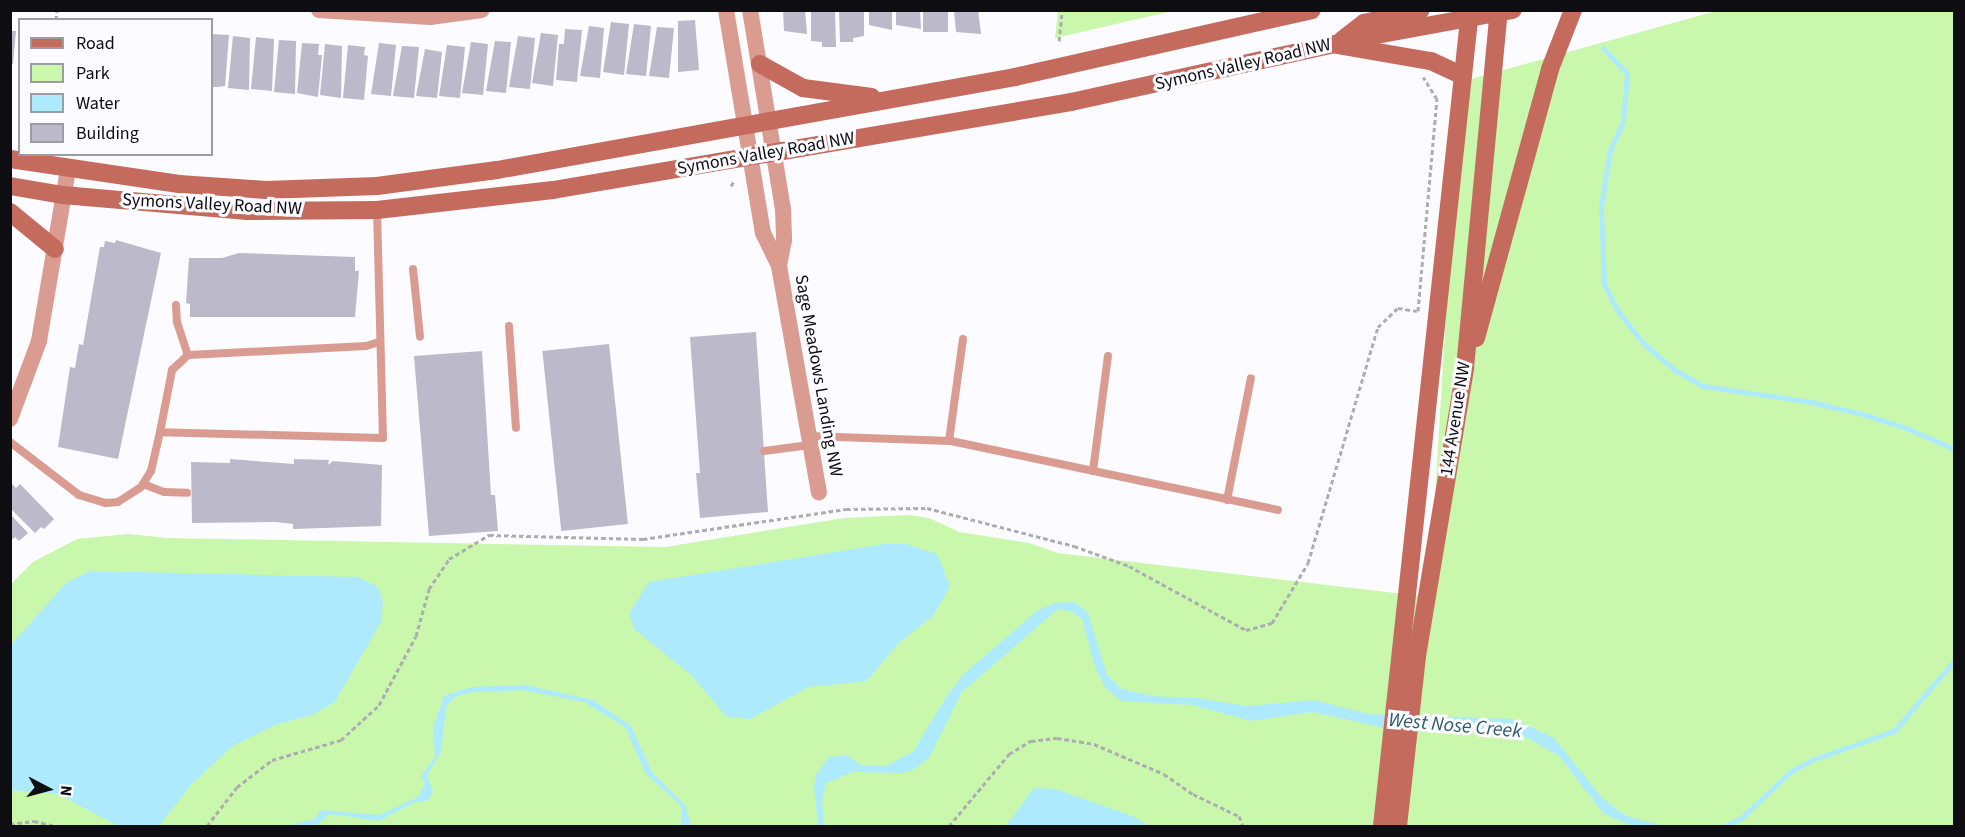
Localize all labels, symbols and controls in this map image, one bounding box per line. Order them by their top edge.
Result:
legend [18,18,213,156]
text: Road [76,31,115,56]
street label: Symons Valley Road NW [1153,34,1333,96]
text: Park [76,61,110,86]
text: Water [76,91,120,116]
text: Building [76,121,139,146]
street label: Symons Valley Road NW [676,128,856,180]
street label: Symons Valley Road NW [122,190,302,220]
street label: Sage Meadows Landing NW [790,273,846,479]
street label: 144 Avenue NW [1436,360,1476,478]
water label: West Nose Creek [1387,708,1523,744]
north arrow [18,759,78,819]
text: N [54,784,77,797]

